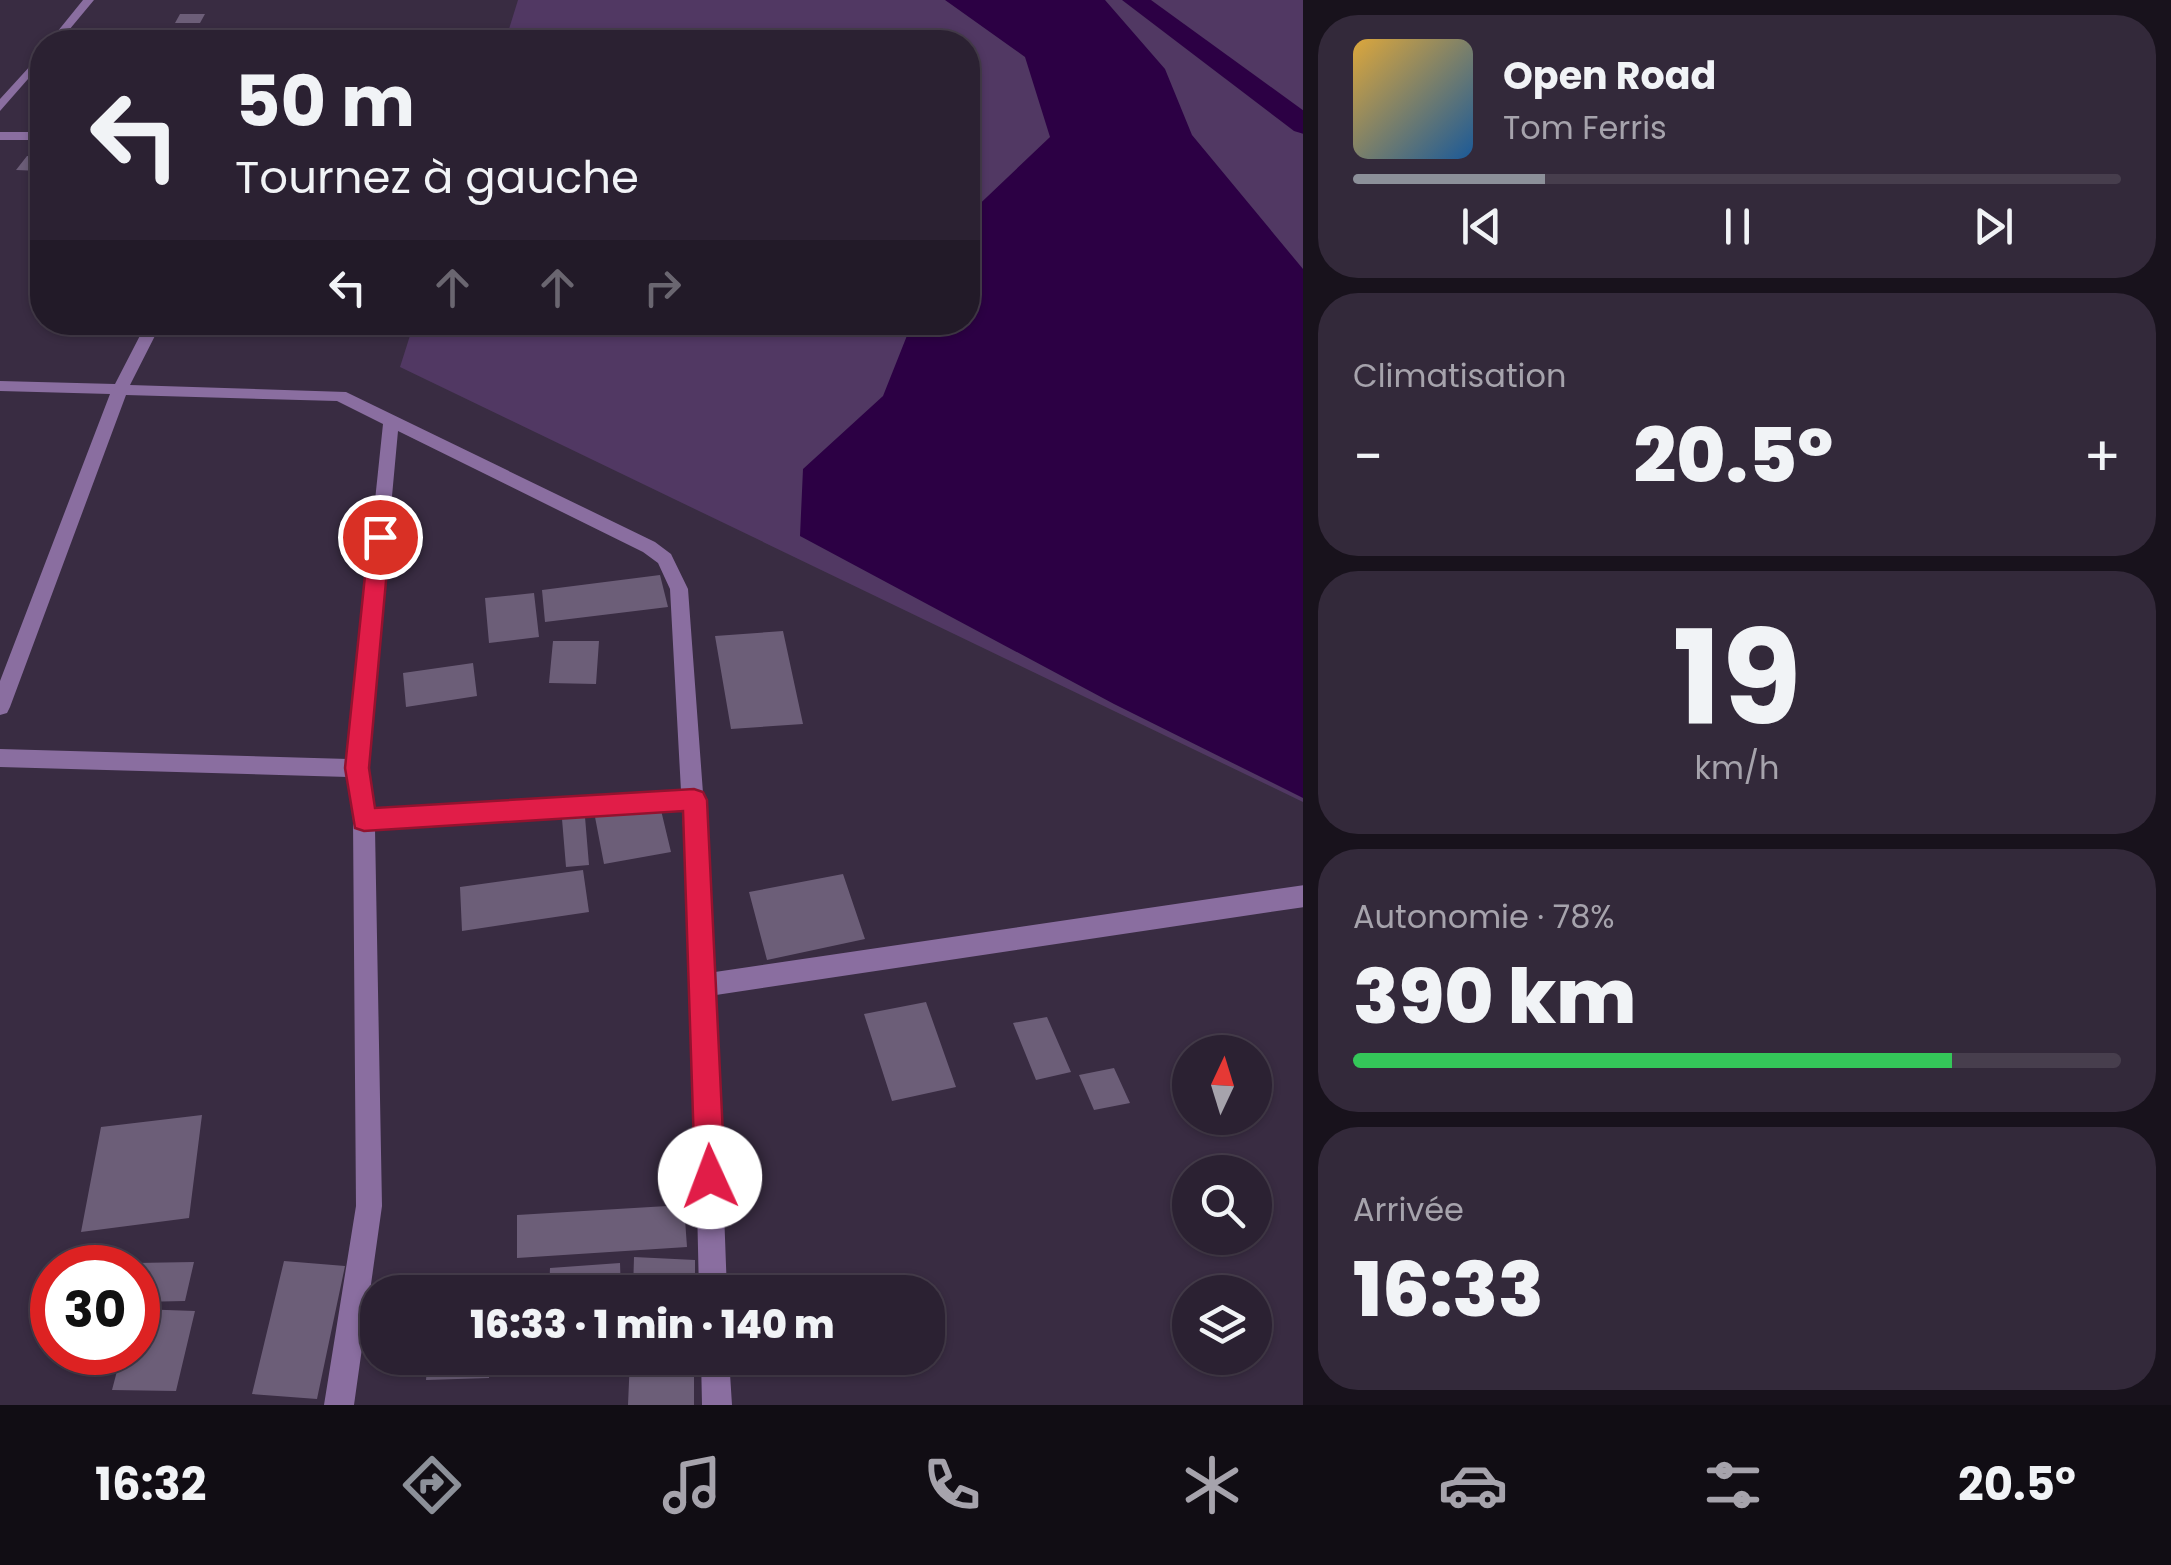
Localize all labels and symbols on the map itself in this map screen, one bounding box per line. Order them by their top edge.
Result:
pin [338,495,423,580]
north arrow [1172,1035,1272,1135]
position arrow [658,1125,762,1229]
speed limit sign: 30 [30,1245,160,1375]

